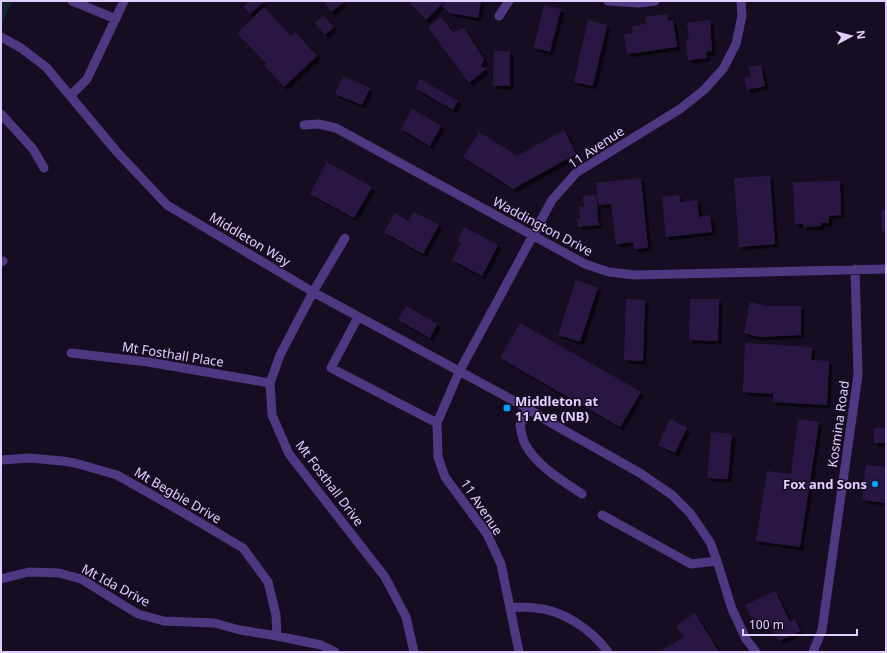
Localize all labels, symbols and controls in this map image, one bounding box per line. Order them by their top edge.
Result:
north arrow [831,16,871,56]
text: N [853,29,869,40]
street label: 11 Avenue [564,122,628,172]
street label: Waddington Drive [490,192,596,260]
street label: Middleton Way [206,208,294,270]
street label: Mt Fosthall Place [121,337,225,371]
street label: Kosmina Road [823,379,853,469]
place label: Middleton at 11 Ave (NB) [515,392,599,425]
marker: Middleton at 11 Ave (NB) [502,403,512,413]
street label: Mt Fosthall Drive [292,436,368,530]
street label: Mt Begbie Drive [131,463,225,527]
street label: 11 Avenue [457,475,507,539]
place label: Fox and Sons [783,475,867,493]
marker: Fox and Sons [870,479,880,489]
street label: Mt Ida Drive [79,559,153,611]
scale bar [743,611,857,637]
text: 100 m [749,616,784,633]

